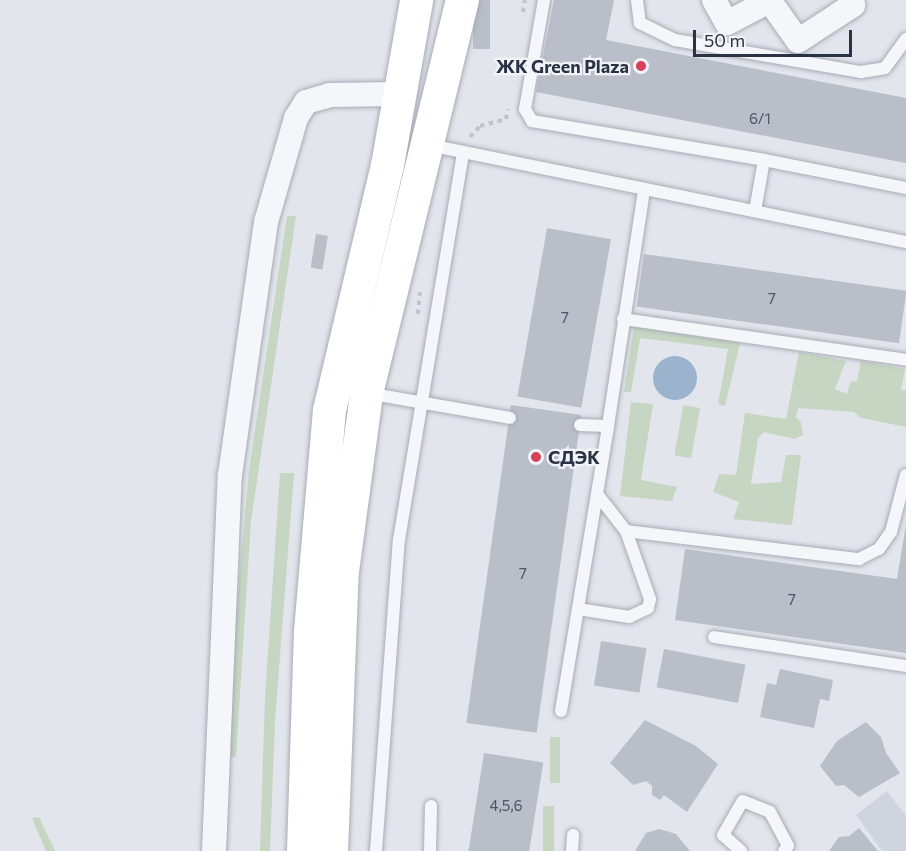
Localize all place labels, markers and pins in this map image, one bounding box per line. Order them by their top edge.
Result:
place label: ЖК Green Plaza [496,55,629,77]
marker: ЖК Green Plaza [634,59,648,73]
place label: СДЭК [548,446,600,468]
marker: СДЭК [529,450,543,464]

